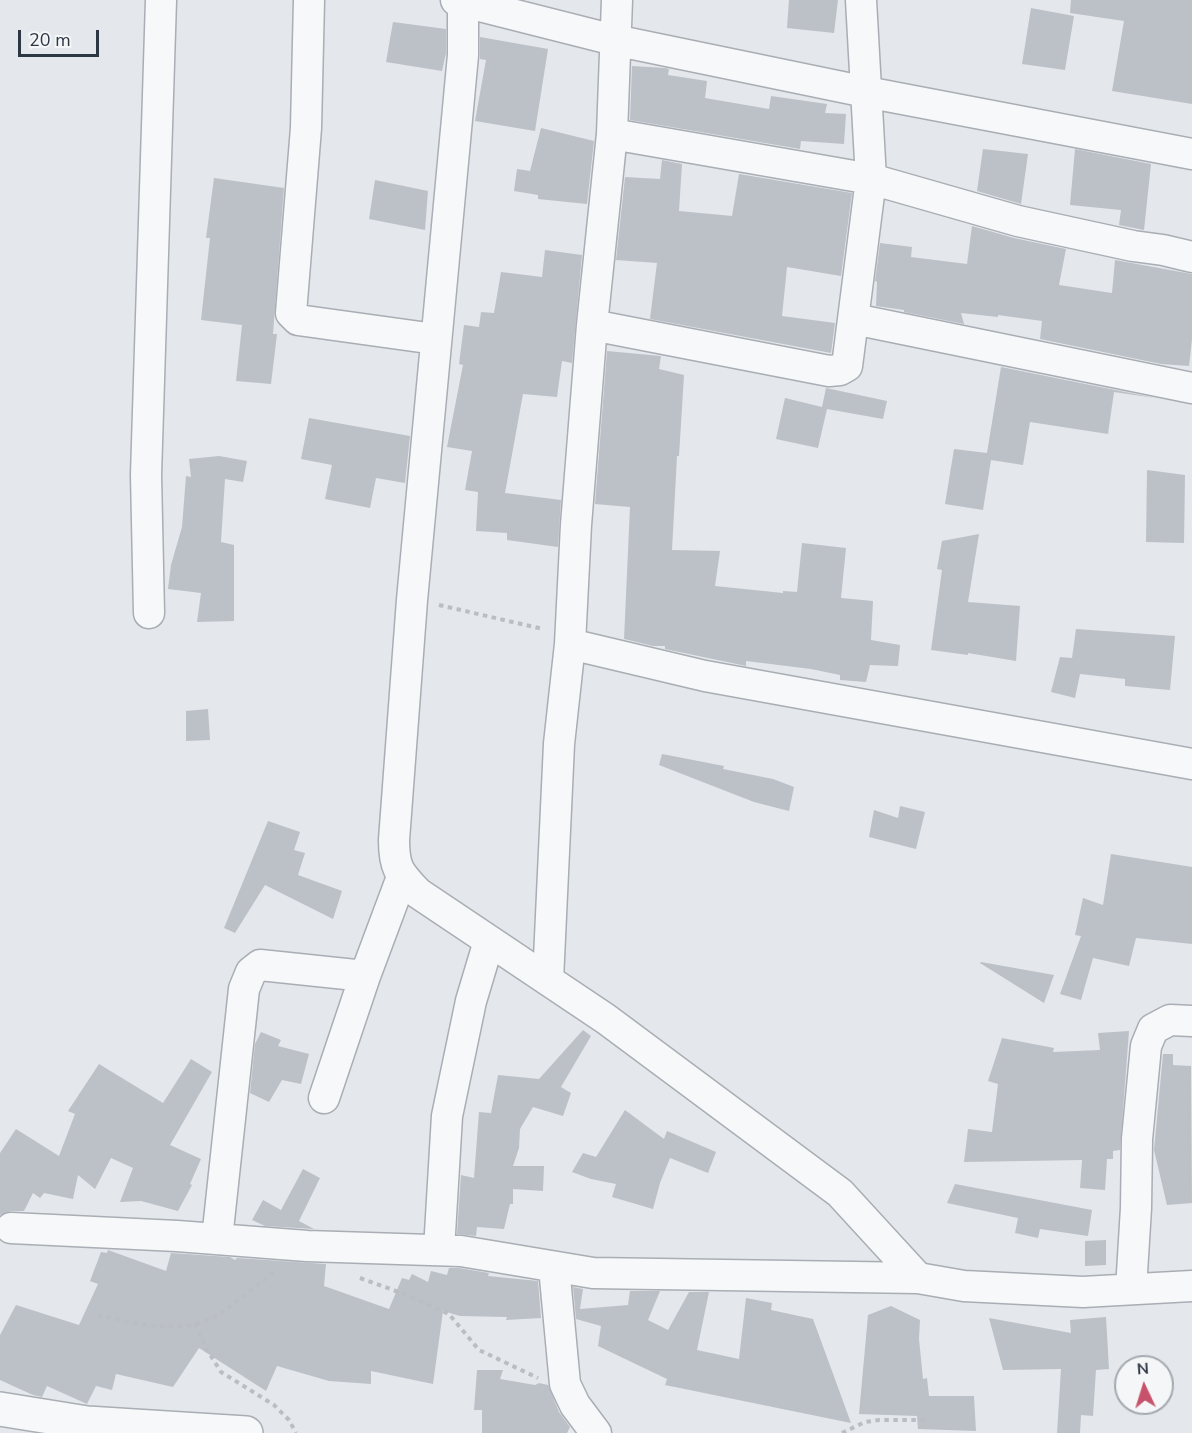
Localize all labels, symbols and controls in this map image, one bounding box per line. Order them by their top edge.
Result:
scale bar [21,18,102,56]
text: 20 m [29,28,71,52]
north arrow [1114,1355,1174,1415]
text: N [1136,1358,1150,1380]

